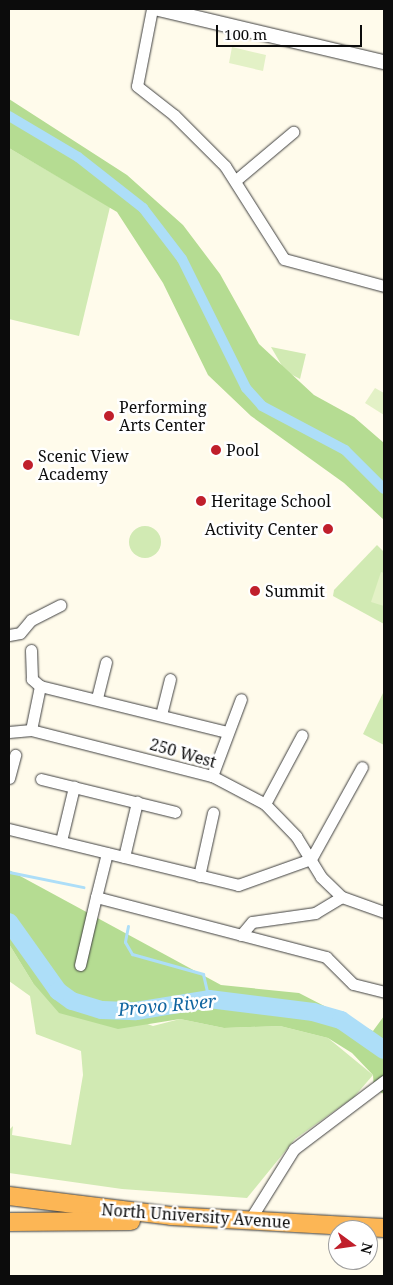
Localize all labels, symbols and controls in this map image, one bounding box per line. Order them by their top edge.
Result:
scale bar [218,15,364,47]
text: 100 m [224,24,267,44]
place label: Performing Arts Center [119,397,207,435]
marker: Performing Arts Center [103,410,115,422]
place label: Pool [226,440,259,460]
marker: Pool [210,444,222,456]
place label: Scenic View Academy [38,446,129,484]
marker: Scenic View Academy [22,459,34,471]
place label: Heritage School [211,491,331,511]
marker: Heritage School [195,495,207,507]
place label: Activity Center [205,519,318,539]
marker: Activity Center [322,523,334,535]
place label: Summit [265,581,325,601]
marker: Summit [249,585,261,597]
street label: 250 West [148,734,218,772]
water label: Provo River [117,990,217,1020]
street label: North University Avenue [101,1200,291,1232]
north arrow [328,1220,378,1270]
text: N [357,1241,378,1256]

